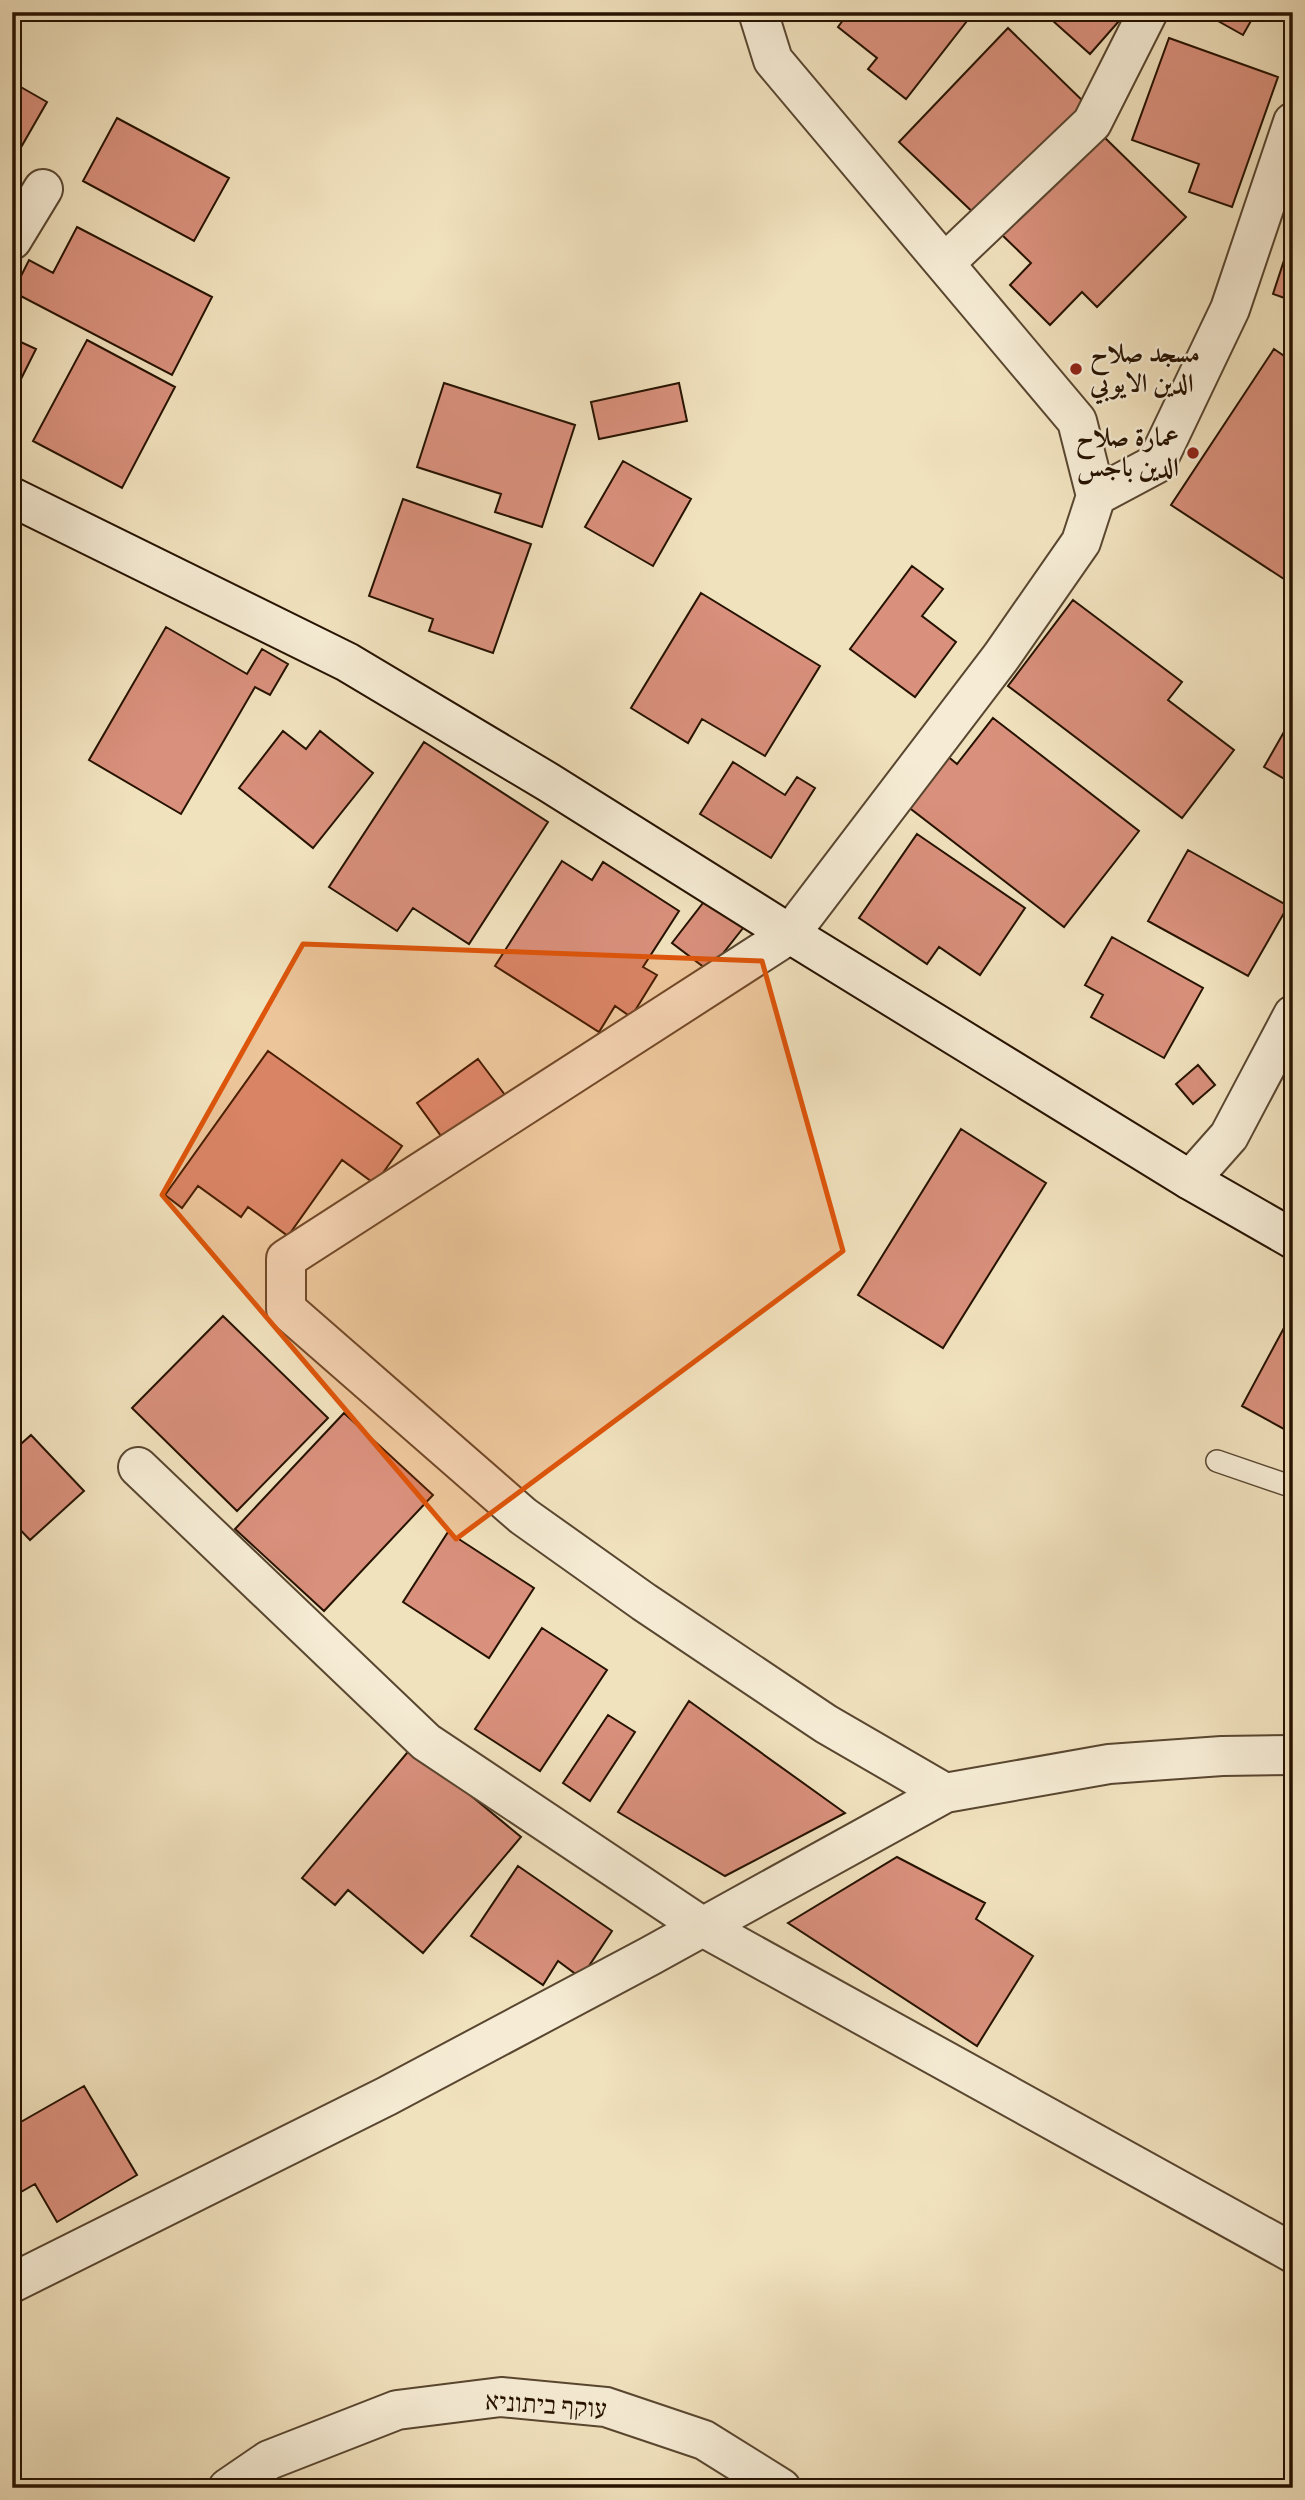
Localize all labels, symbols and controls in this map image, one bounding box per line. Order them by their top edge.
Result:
place label: مسجد صلاح الدين الايوبي [1089,338,1200,405]
marker: مسجد صلاح الدين الايوبي [1068,361,1084,377]
place label: عمارة صلاح الدين باجس [1076,422,1179,485]
marker: عمارة صلاح الدين باجس [1185,445,1201,461]
street label: עוקף ביתוניא [484,2385,608,2427]

